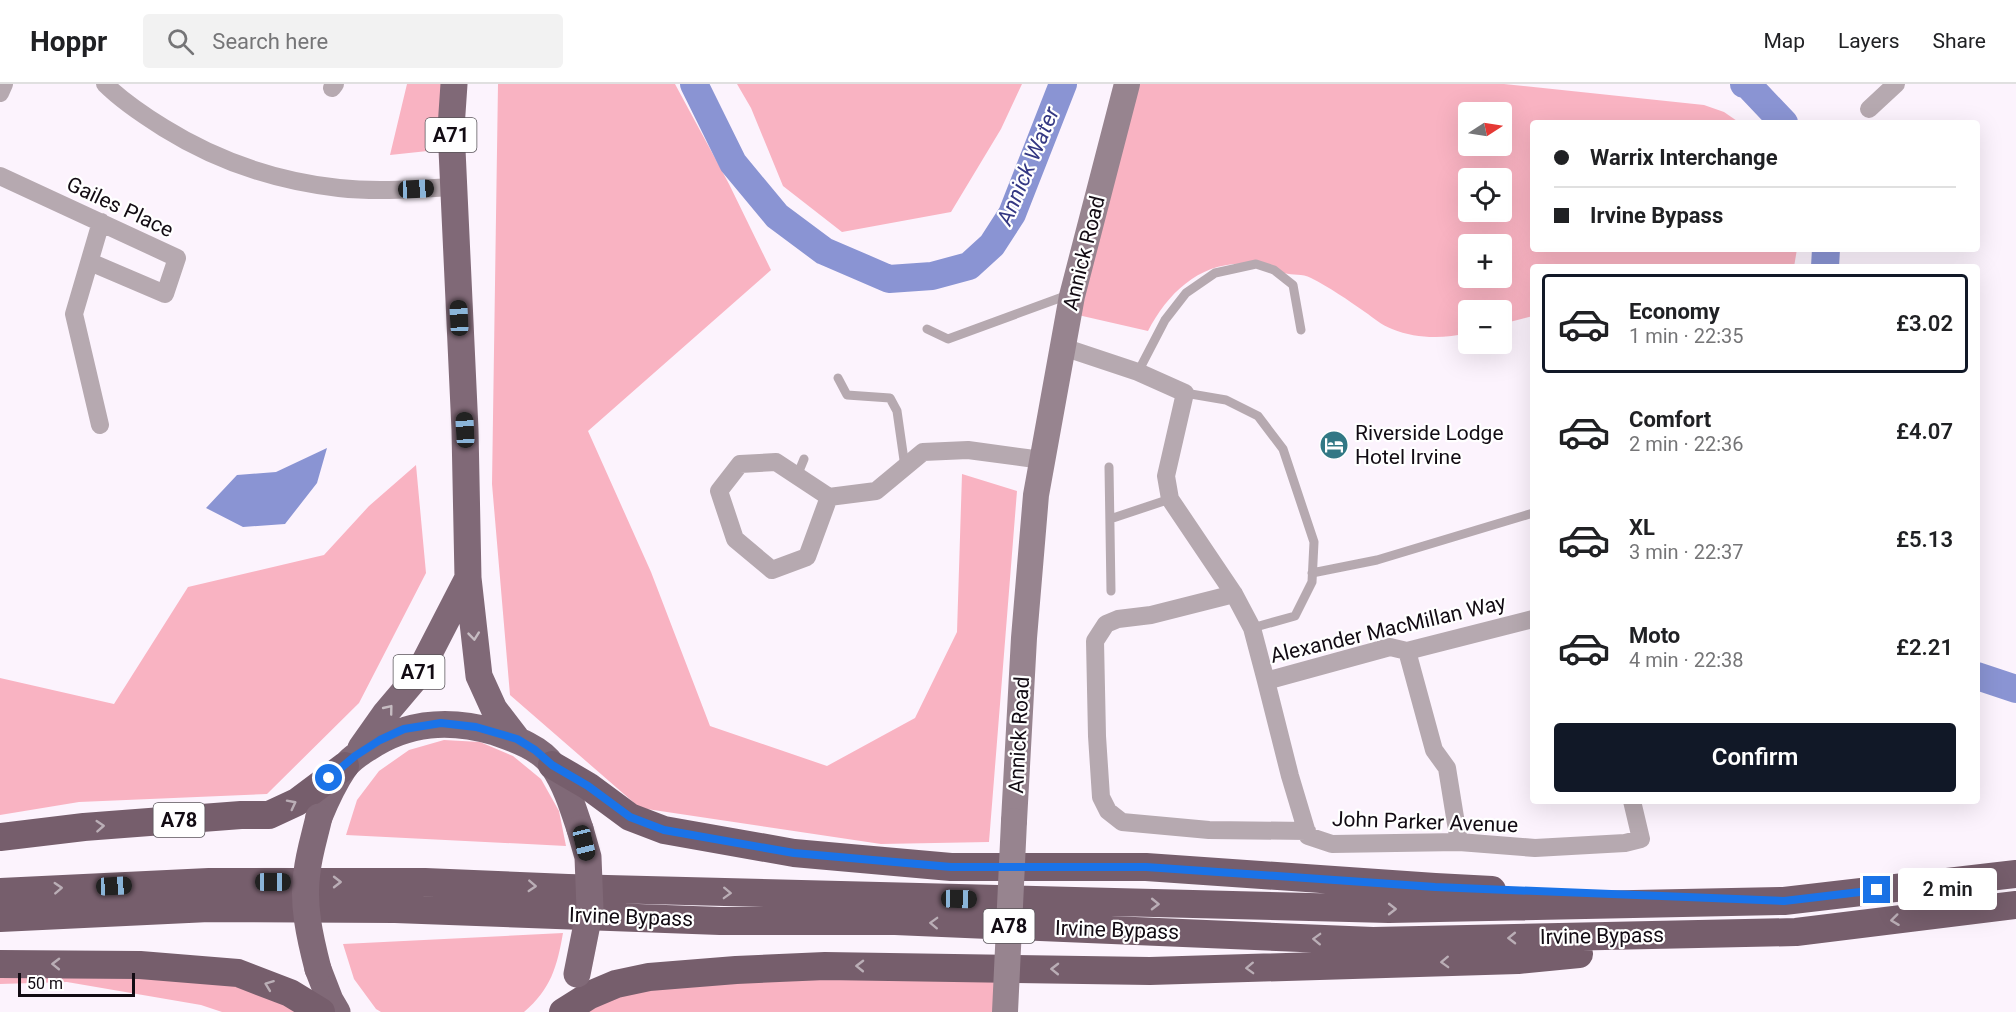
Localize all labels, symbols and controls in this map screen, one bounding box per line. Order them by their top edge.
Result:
search box [143,14,563,68]
text: Hoppr [30,25,107,58]
icon: search [164,25,197,58]
text: Search here [212,29,328,54]
text: Map [1763,29,1805,53]
text: Layers [1838,29,1899,53]
text: Share [1932,29,1986,53]
north arrow [1458,102,1512,156]
map controls [1458,102,1512,354]
water label: Annick Water [992,103,1064,230]
road number: A71 [426,118,476,152]
text: Warrix Interchange [1590,145,1778,170]
button: locate [1458,168,1512,222]
street label: Gailes Place [63,172,177,242]
car [398,179,434,199]
street label: Annick Road [1058,193,1110,313]
text: Irvine Bypass [1590,203,1723,228]
button: + [1458,234,1512,288]
icon: car [1557,297,1611,351]
text: Economy [1629,299,1720,324]
car [449,300,469,336]
button: − [1458,300,1512,354]
text: £3.02 [1896,311,1953,336]
text: 1 min · 22:35 [1629,324,1744,348]
icon: car [1557,405,1611,459]
text: Comfort [1629,407,1711,432]
car [455,412,475,448]
text: £4.07 [1896,419,1953,444]
place label: Riverside Lodge Hotel Irvine [1355,421,1504,469]
hotel icon: Riverside Lodge Hotel Irvine [1318,429,1350,461]
text: 2 min · 22:36 [1629,432,1744,456]
icon: car [1557,513,1611,567]
text: XL [1629,515,1655,540]
text: £5.13 [1896,527,1953,552]
text: 3 min · 22:37 [1629,540,1744,564]
street label: Alexander MacMillan Way [1268,590,1508,668]
icon: car [1557,621,1611,675]
text: Moto [1629,623,1680,648]
one-way arrow [467,631,480,641]
text: £2.21 [1896,635,1953,660]
text: 4 min · 22:38 [1629,648,1744,672]
road number: A71 [394,655,444,689]
street label: Annick Road [1004,676,1034,794]
one-way arrow [382,705,393,716]
button: Confirm [1554,723,1956,792]
route start [315,764,342,791]
one-way arrow [286,800,296,811]
road number: A78 [154,803,204,837]
street label: John Parker Avenue [1332,807,1518,837]
one-way arrow [95,820,104,833]
car [571,823,597,863]
callout: 2 min [1898,869,1997,911]
car [255,873,291,891]
car [96,876,132,896]
one-way arrow [333,876,342,888]
route end [1863,876,1890,903]
text: 2 min [1922,877,1973,901]
one-way arrow [528,880,537,893]
one-way arrow [54,882,63,895]
one-way arrow [723,886,732,899]
car [941,890,977,908]
one-way arrow [1151,898,1160,911]
street label: Irvine Bypass [569,903,693,931]
one-way arrow [1388,903,1397,915]
road number: A78 [984,909,1034,943]
one-way arrow [1891,913,1900,926]
one-way arrow [929,916,938,929]
street label: Irvine Bypass [1055,916,1179,944]
street label: Irvine Bypass [1540,923,1664,949]
one-way arrow [1508,932,1517,945]
one-way arrow [1313,933,1322,945]
one-way arrow [1440,956,1449,968]
one-way arrow [51,958,60,970]
one-way arrow [855,960,864,973]
one-way arrow [1245,961,1254,974]
one-way arrow [1050,963,1059,975]
scale bar [18,970,135,998]
text: 50 m [27,974,63,993]
one-way arrow [264,980,275,992]

